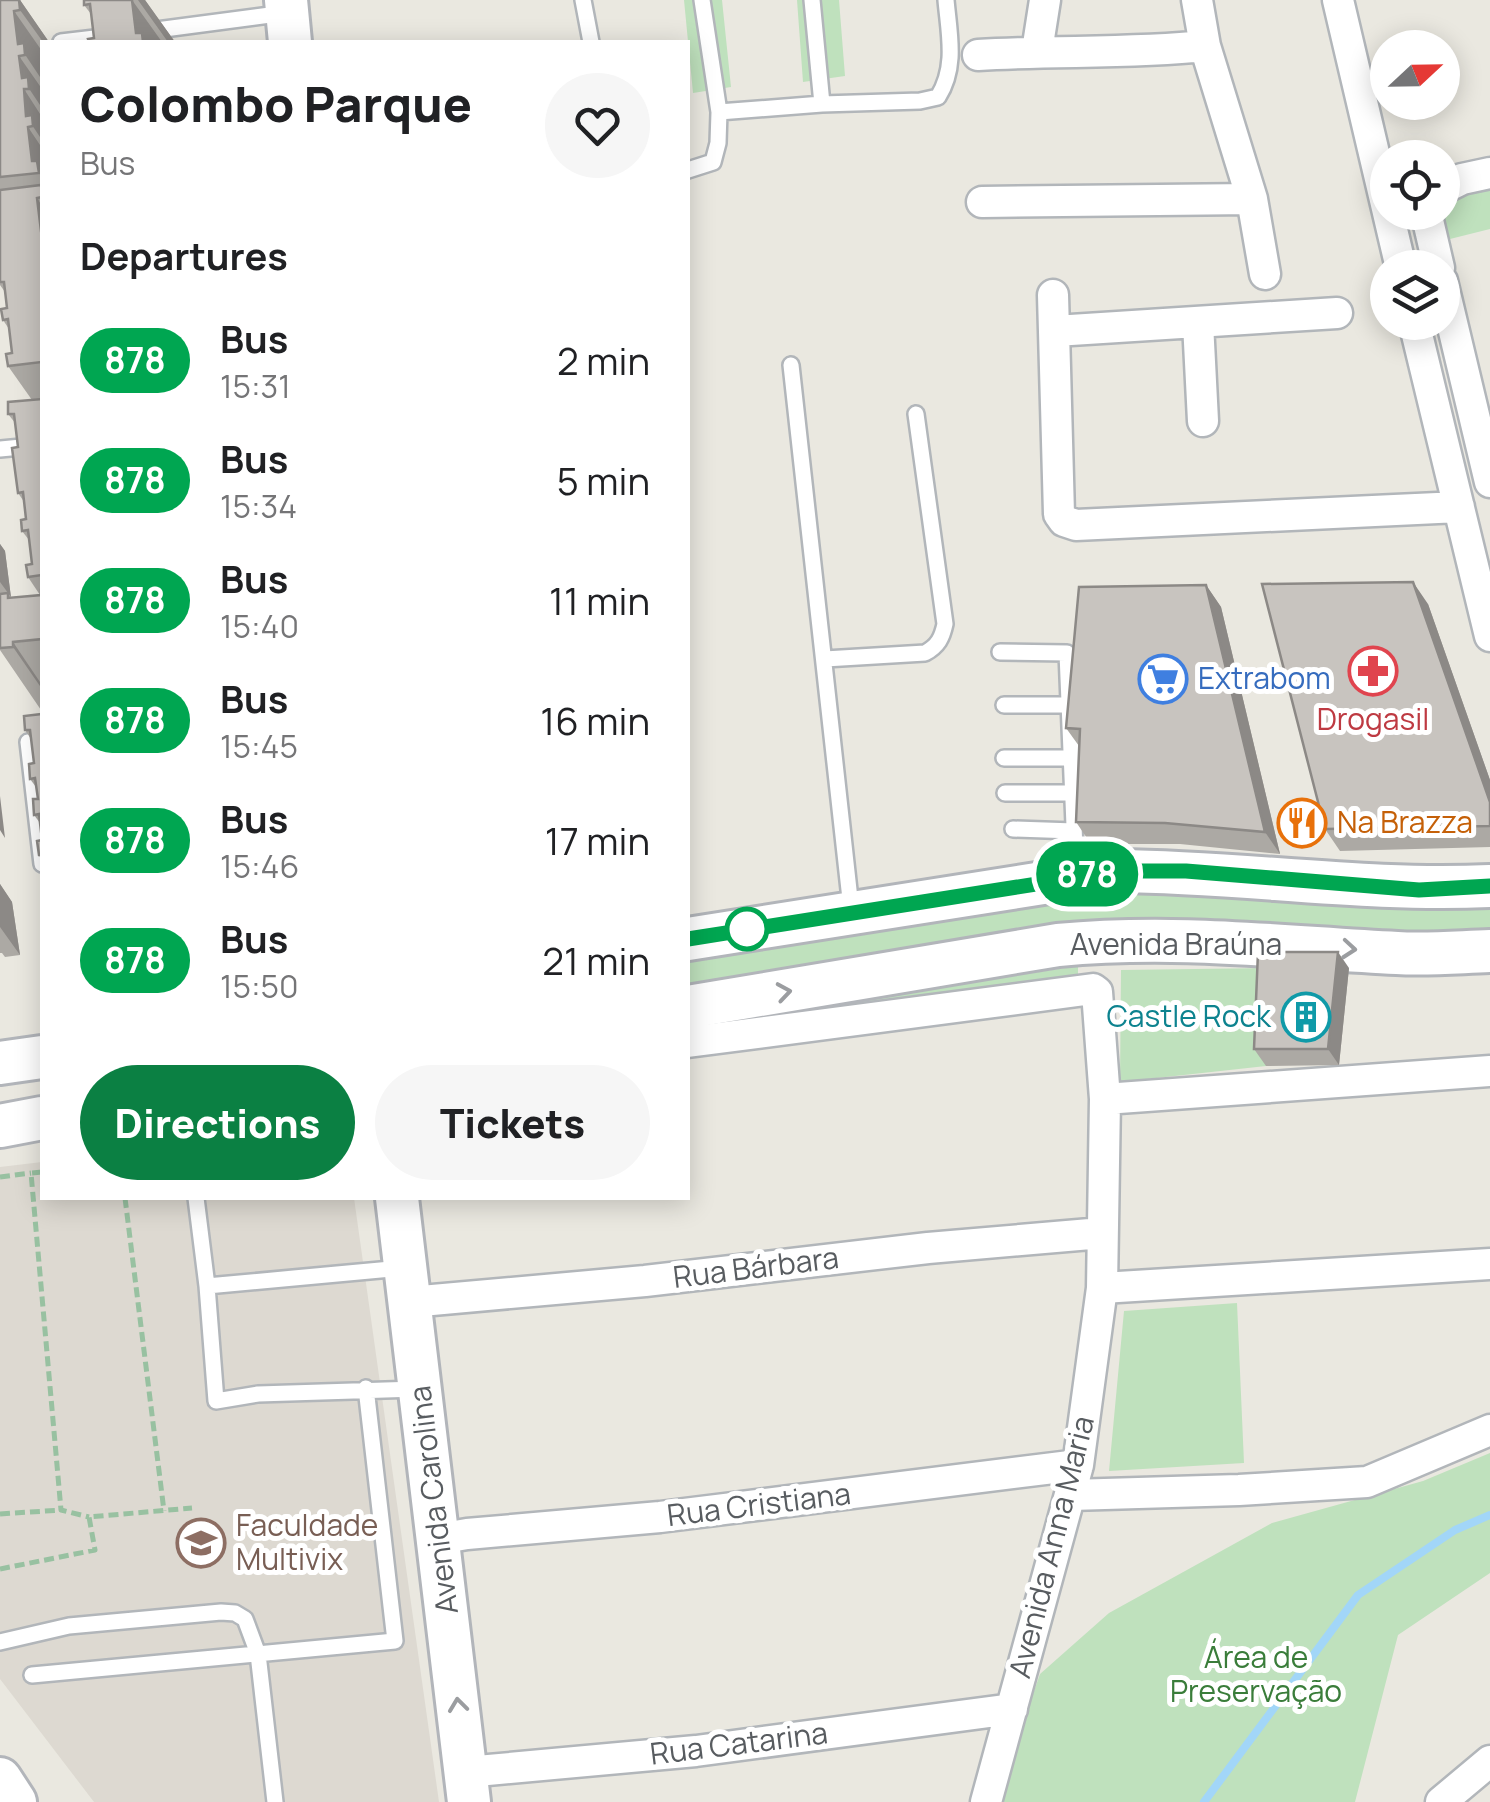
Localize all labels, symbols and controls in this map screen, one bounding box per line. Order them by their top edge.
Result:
north arrow [1370,30,1460,120]
map controls [1370,30,1460,340]
text: Colombo Parque [80,71,472,136]
button: heart [545,73,650,178]
button: locate [1370,140,1460,230]
text: Bus [80,141,135,185]
text: Departures [80,229,288,281]
button: layers [1370,250,1460,340]
text: Bus [220,312,288,364]
text: 2 min [557,334,650,386]
text: 878 [104,336,166,384]
text: 15:31 [220,364,291,408]
text: Bus [220,432,288,484]
text: 5 min [557,454,650,506]
text: 878 [104,456,166,504]
text: 15:34 [220,484,297,528]
text: Bus [220,552,288,604]
text: 11 min [549,574,650,626]
text: 878 [104,576,166,624]
text: 15:40 [220,604,299,648]
pharmacy icon: Drogasil [1347,645,1399,697]
supermarket icon: Extrabom [1137,653,1189,705]
place label: Extrabom [1198,657,1331,698]
text: Bus [220,672,288,724]
text: 16 min [540,694,650,746]
text: 878 [104,696,166,744]
place label: Drogasil [1317,698,1429,739]
text: 15:45 [220,724,298,768]
text: Bus [220,792,288,844]
restaurant icon: Na Brazza [1276,797,1328,849]
place label: Na Brazza [1337,801,1473,842]
text: 17 min [545,814,650,866]
text: 878 [104,816,166,864]
line badge: 878 [1030,842,1144,906]
text: 15:46 [220,844,299,888]
text: 878 [1056,850,1118,898]
unlabelled marker [726,908,768,950]
text: Bus [220,912,288,964]
street label: Avenida Braúna [1070,923,1282,964]
text: 21 min [542,934,650,986]
text: 878 [104,936,166,984]
one-way arrow [1342,938,1358,960]
text: 15:50 [220,964,299,1008]
one-way arrow [776,982,792,1003]
building icon: Castle Rock [1280,991,1332,1043]
place label: Castle Rock [1106,995,1272,1036]
button: Directions [80,1065,355,1180]
button: Tickets [375,1065,650,1180]
street label: Rua Bárbara [671,1236,841,1297]
street label: Avenida Carolina [398,1384,467,1617]
street label: Avenida Anna Maria [998,1411,1103,1682]
street label: Rua Cristiana [665,1472,853,1535]
place label: Faculdade Multivix [236,1504,378,1579]
school or university icon: Faculdade Multivix [175,1517,227,1569]
park label: Área de Preservação [1170,1636,1342,1711]
one-way arrow [448,1697,469,1713]
street label: Rua Catarina [648,1711,830,1774]

